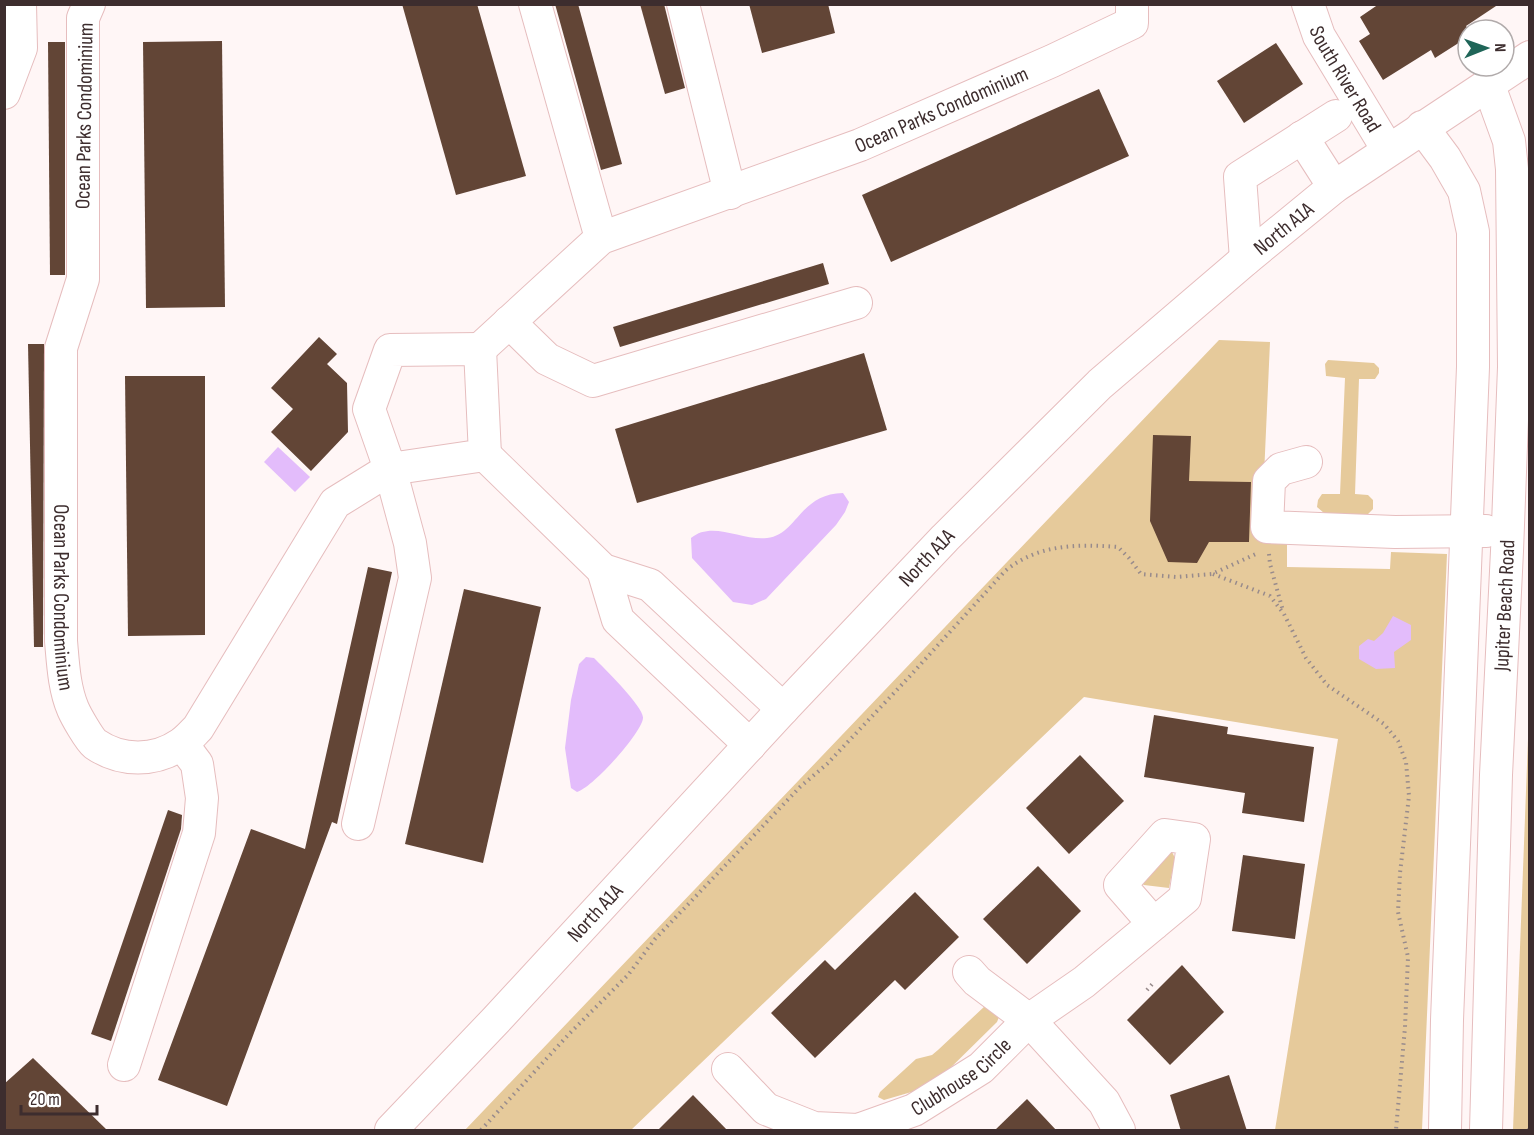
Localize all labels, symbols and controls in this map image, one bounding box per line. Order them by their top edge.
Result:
north arrow [1456,18,1516,78]
street label: Ocean Parks Condominium [70,23,99,209]
street label: South River Road [1304,23,1386,137]
text: N [1490,43,1509,52]
street label: Ocean Parks Condominium [851,61,1032,159]
street label: North A1A [1249,196,1320,261]
street label: Ocean Parks Condominium [48,504,79,693]
street label: North A1A [894,523,961,592]
street label: Jupiter Beach Road [1489,539,1520,673]
street label: North A1A [562,878,629,947]
street label: Clubhouse Circle [907,1033,1017,1122]
scale bar [21,1078,98,1116]
text: 20 m [30,1089,60,1110]

